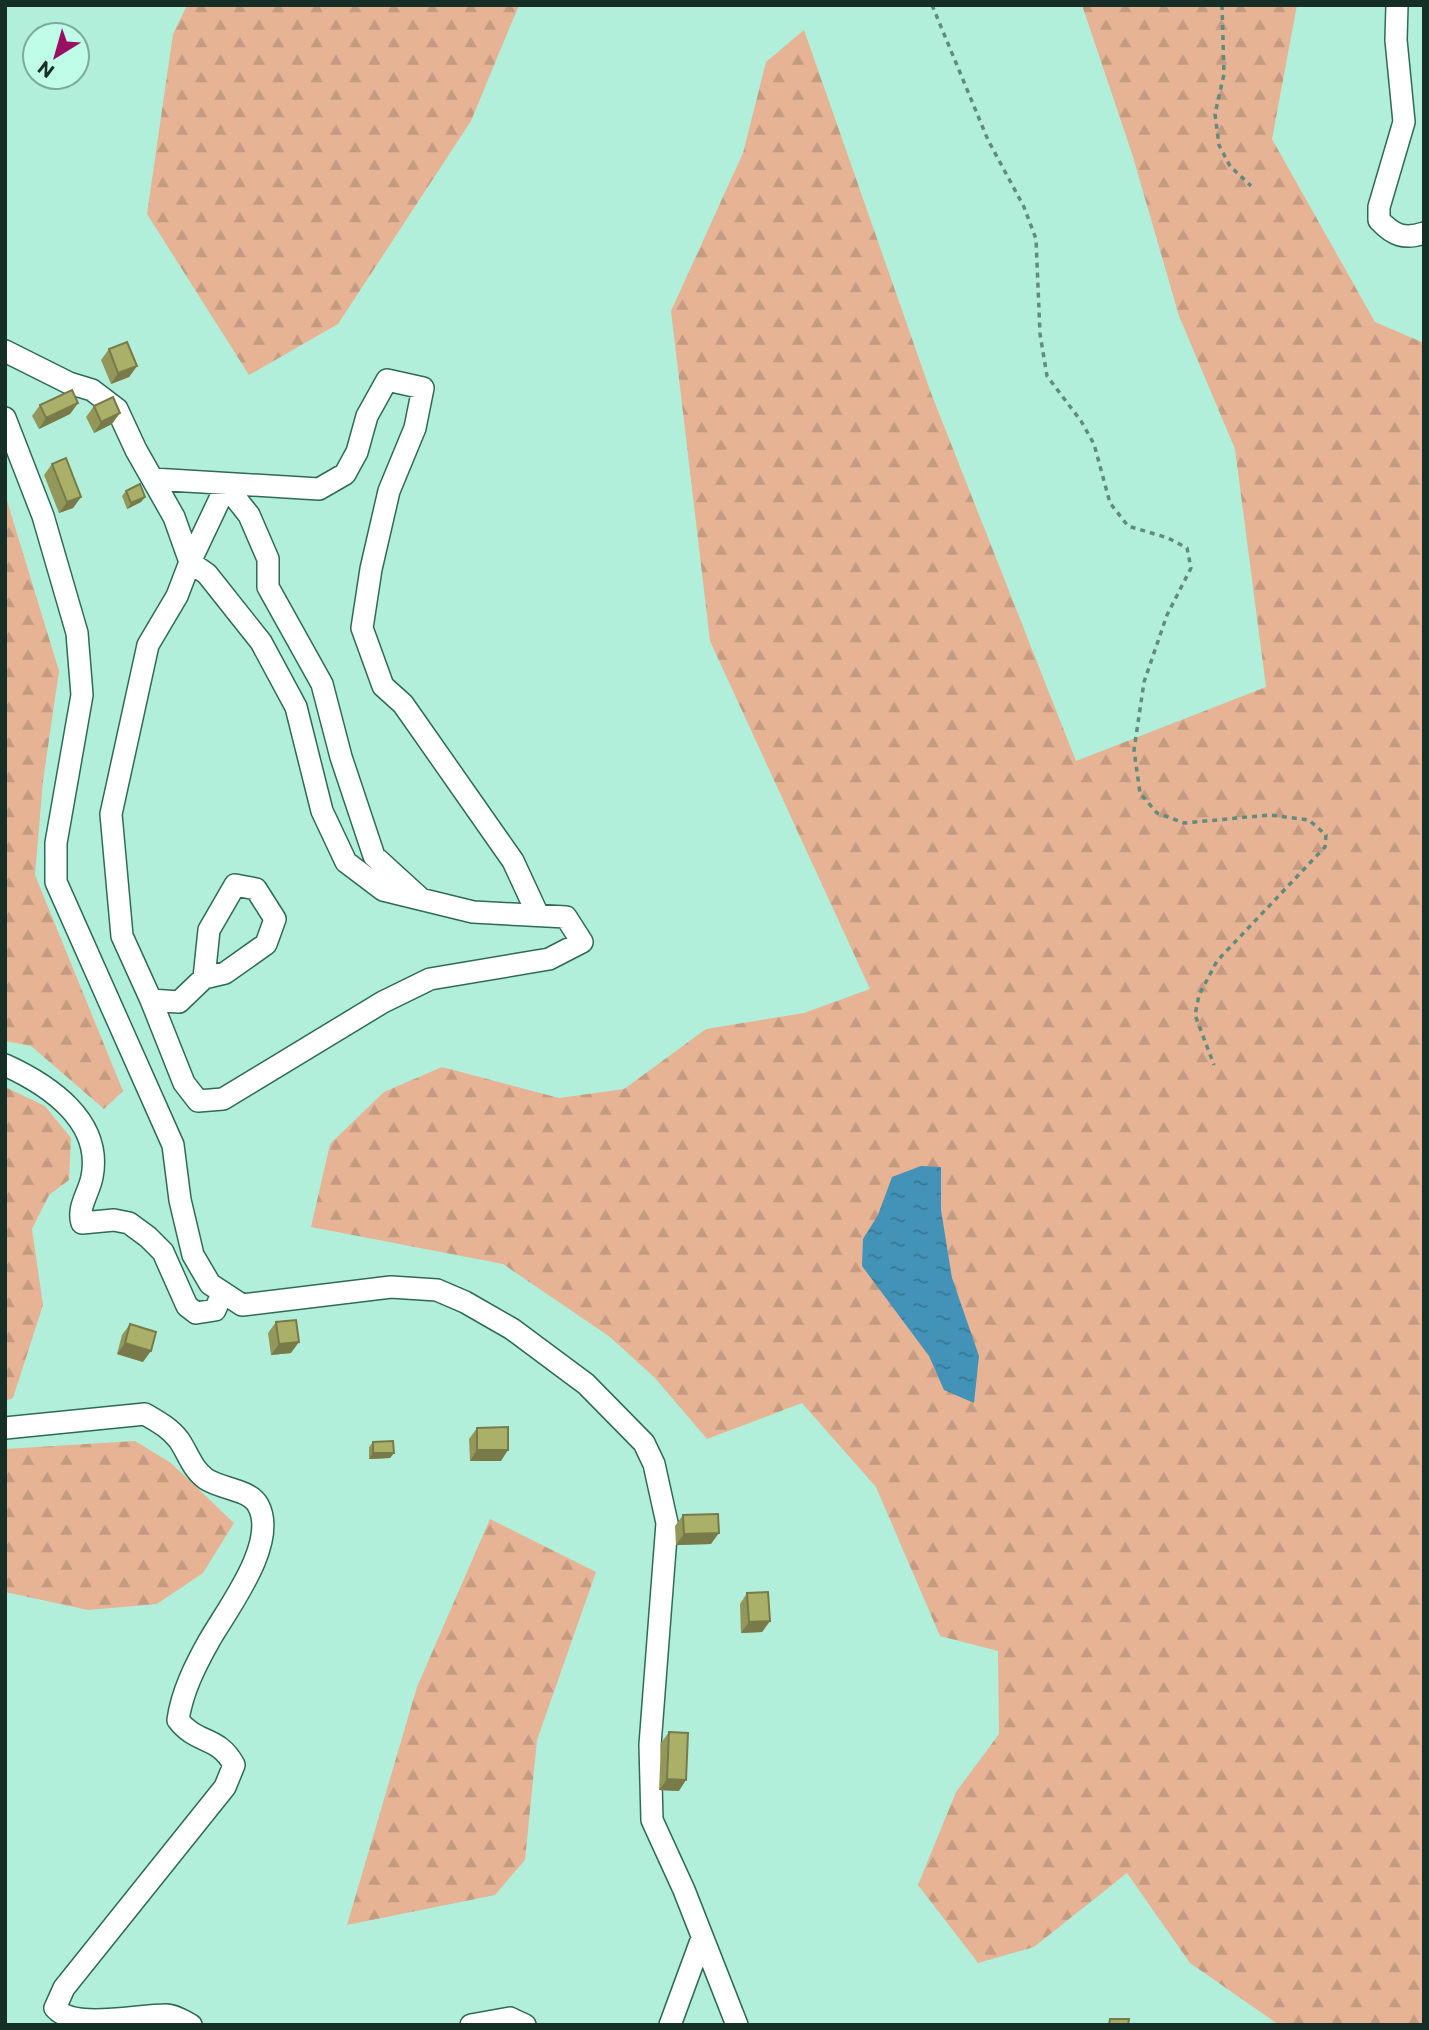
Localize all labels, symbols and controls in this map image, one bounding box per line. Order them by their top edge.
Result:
north arrow [21,21,91,91]
text: N [33,56,58,83]

